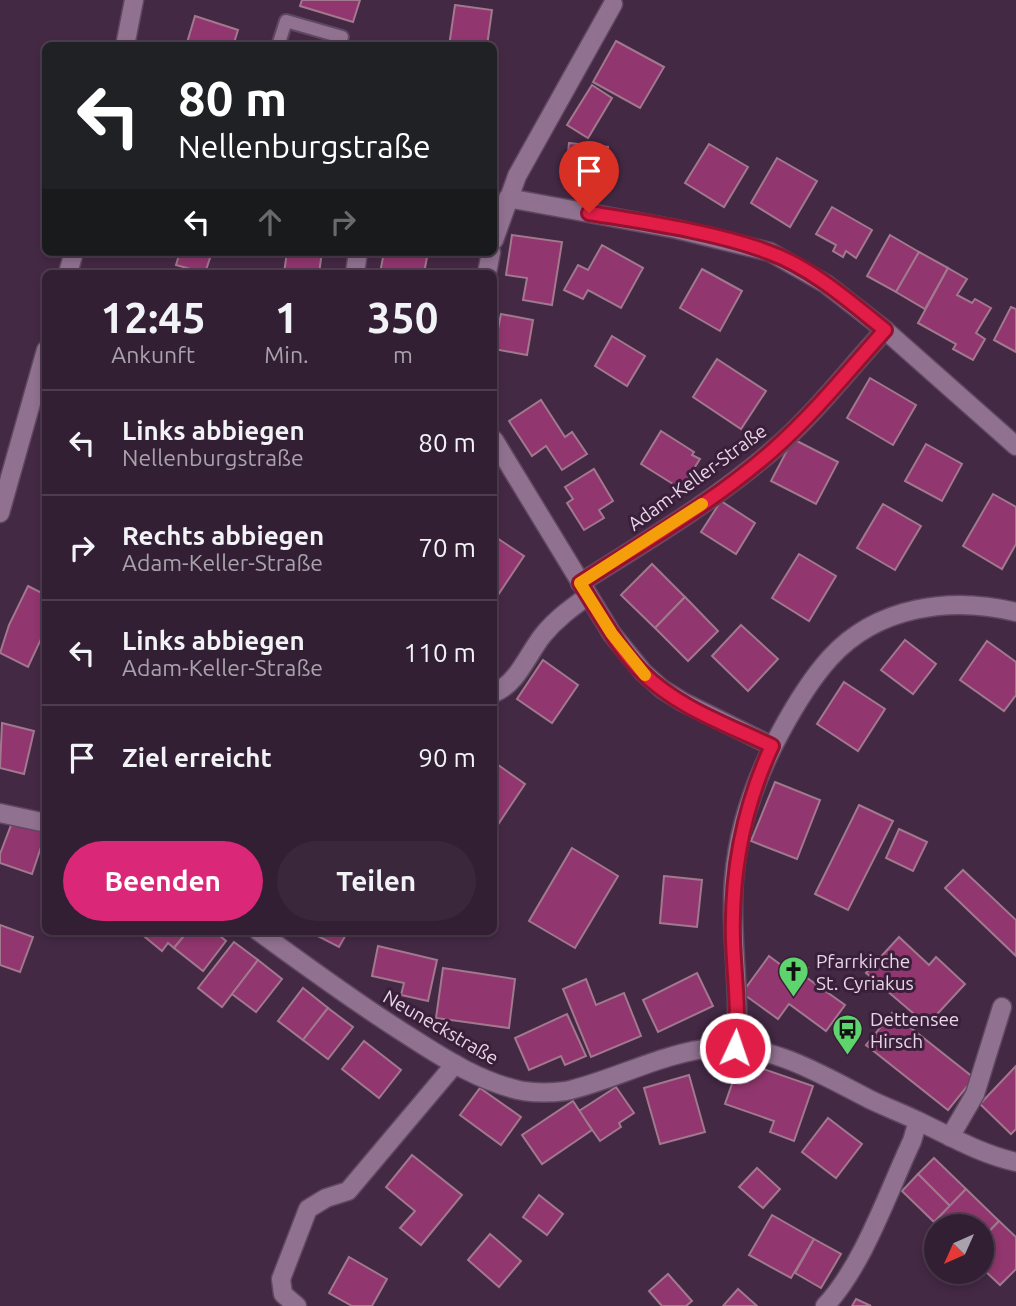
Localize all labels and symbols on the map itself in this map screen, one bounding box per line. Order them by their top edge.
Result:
pin [559,141,619,213]
street label: Adam-Keller-Straße [623,419,771,535]
place label: Pfarrkirche St. Cyriakus [816,950,914,994]
church icon: Pfarrkirche St. Cyriakus [776,955,810,999]
street label: Neuneckstraße [380,985,502,1069]
place label: Dettensee Hirsch [870,1008,959,1052]
position arrow [698,1011,772,1085]
bus stop icon: Dettensee Hirsch [830,1013,864,1057]
north arrow [924,1214,994,1284]

